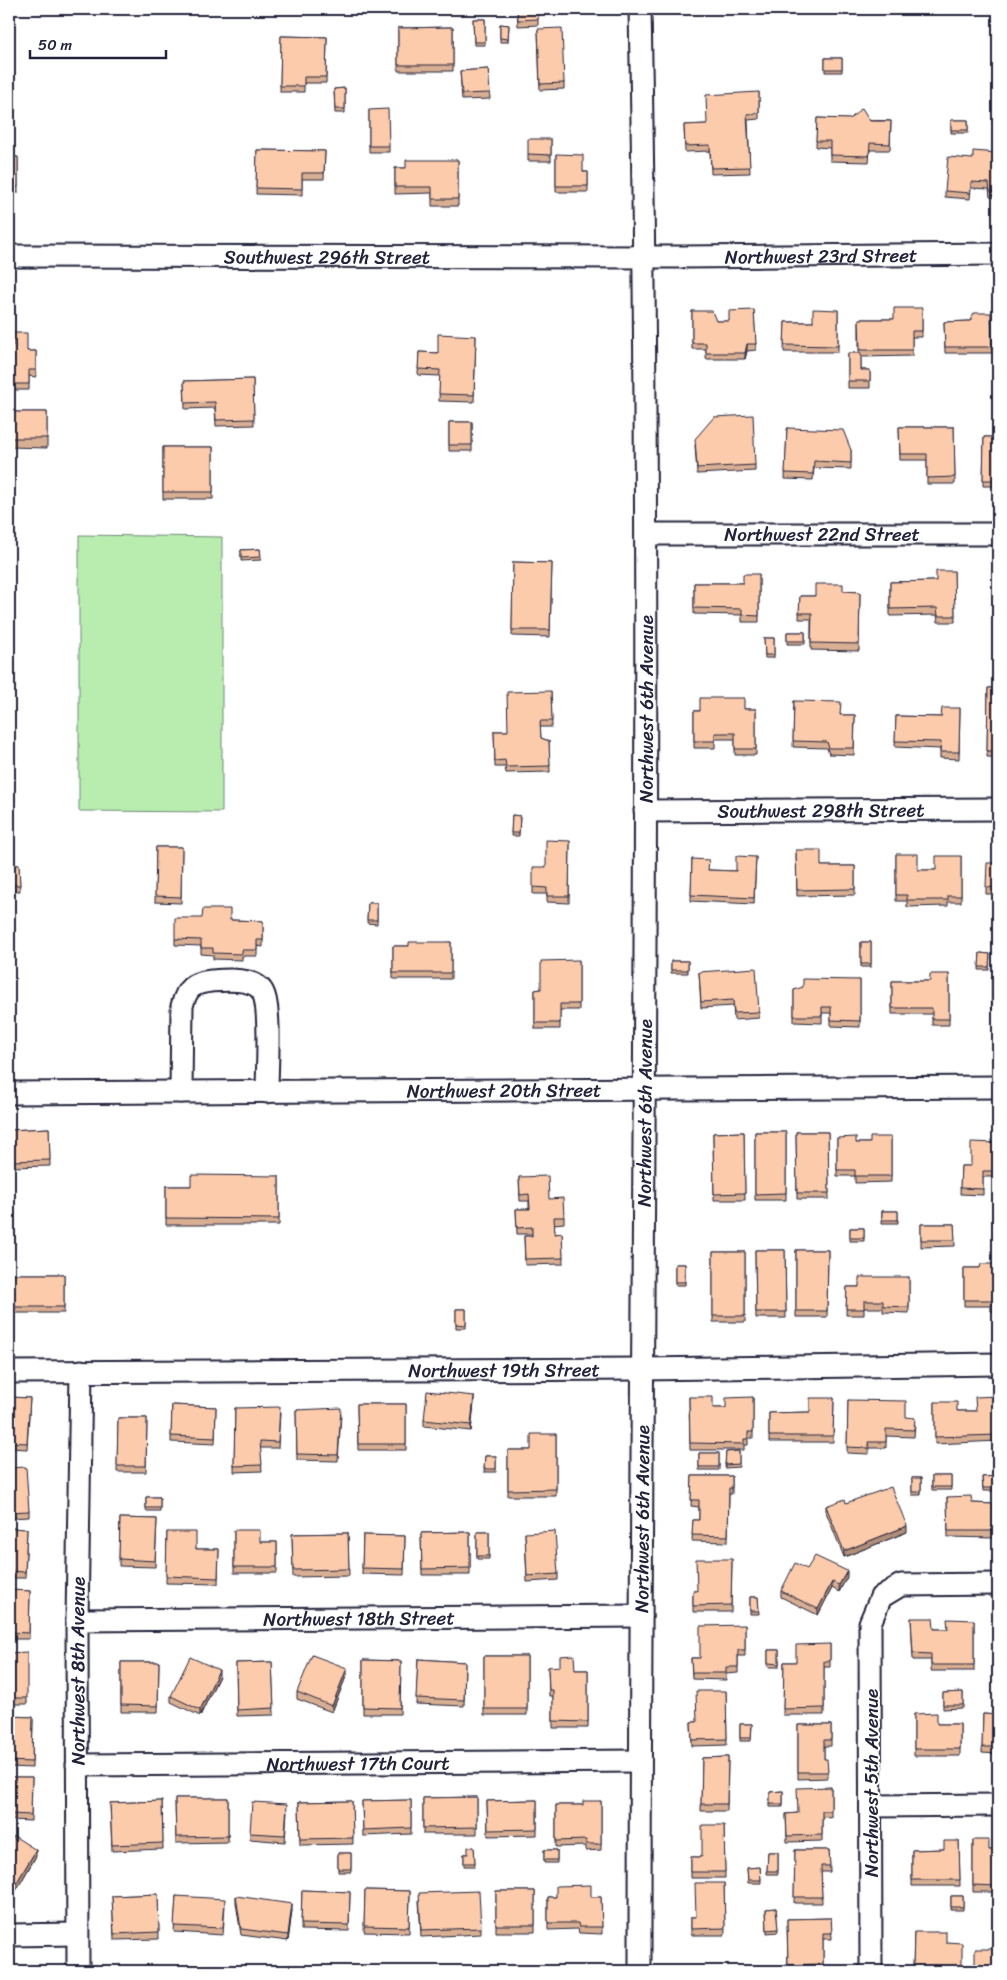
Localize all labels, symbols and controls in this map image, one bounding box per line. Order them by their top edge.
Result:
scale bar [30,28,166,60]
text: 50 m [38,32,73,58]
street label: Northwest 23rd Street [725,238,917,273]
street label: Southwest 296th Street [224,240,430,273]
street label: Northwest 22nd Street [724,518,920,551]
street label: Northwest 6th Avenue [629,615,662,803]
street label: Southwest 298th Street [717,793,925,827]
street label: Northwest 6th Avenue [627,1019,661,1207]
street label: Northwest 20th Street [407,1073,601,1107]
street label: Northwest 19th Street [408,1353,600,1387]
street label: Northwest 6th Avenue [625,1425,659,1613]
street label: Northwest 8th Avenue [60,1576,94,1765]
street label: Northwest 18th Street [263,1601,455,1635]
street label: Northwest 5th Avenue [855,1689,888,1877]
street label: Northwest 17th Court [266,1746,450,1780]

